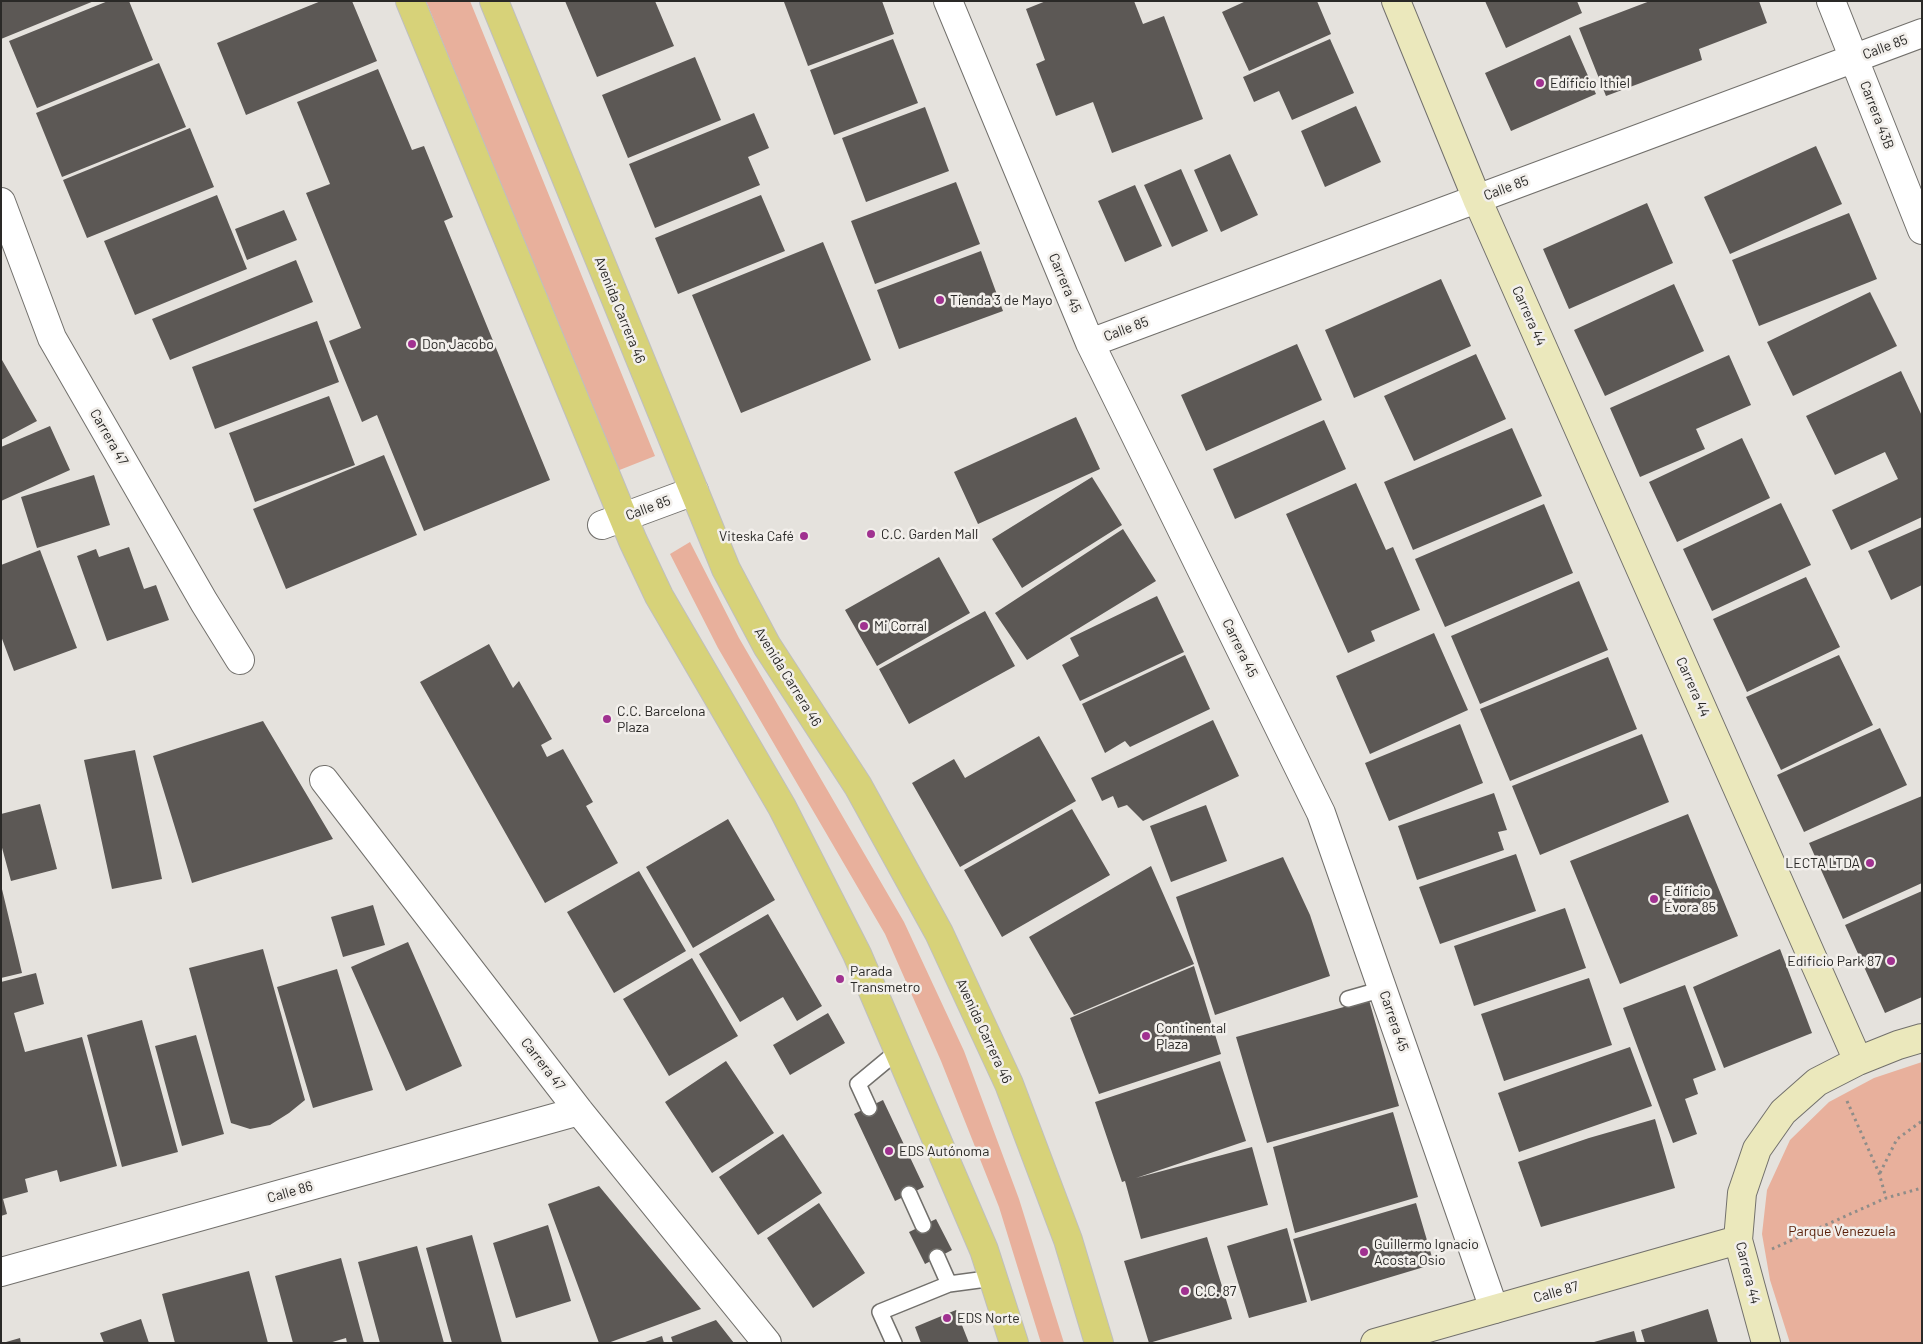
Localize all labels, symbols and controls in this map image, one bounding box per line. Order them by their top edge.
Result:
street label: Calle 85 [1860,31,1910,63]
place label: Edificio Ithiel [1550,75,1630,91]
marker: Edificio Ithiel [1534,77,1546,89]
street label: Carrera 43B [1856,78,1898,152]
street label: Calle 85 [1481,172,1531,204]
street label: Carrera 45 [1045,251,1085,315]
street label: Avenida Carrera 46 [591,254,649,366]
street label: Carrera 44 [1508,284,1550,348]
place label: Tienda 3 de Mayo [950,292,1053,308]
marker: Tienda 3 de Mayo [934,294,946,306]
street label: Calle 85 [1101,313,1151,345]
place label: Don Jacobo [422,336,494,352]
marker: Don Jacobo [406,338,418,350]
street label: Carrera 47 [86,406,132,468]
street label: Calle 85 [623,492,673,524]
place label: C.C. Garden Mall [881,526,978,542]
place label: Viteska Café [719,528,794,544]
marker: C.C. Garden Mall [865,528,877,540]
marker: Viteska Café [798,530,810,542]
street label: Carrera 45 [1219,616,1261,680]
place label: Mi Corral [874,618,927,634]
marker: Mi Corral [858,620,870,632]
street label: Avenida Carrera 46 [751,624,825,730]
street label: Carrera 44 [1672,655,1714,719]
place label: C.C. Barcelona Plaza [617,703,706,736]
marker: C.C. Barcelona Plaza [601,713,613,725]
place label: LECTA LTDA [1785,855,1860,871]
marker: LECTA LTDA [1864,857,1876,869]
place label: Edificio Évora 85 [1664,883,1716,916]
marker: Edificio Évora 85 [1648,893,1660,905]
place label: Edificio Park 87 [1787,953,1881,969]
marker: Edificio Park 87 [1885,955,1897,967]
place label: Parada Transmetro [850,963,920,996]
marker: Parada Transmetro [834,973,846,985]
street label: Avenida Carrera 46 [952,976,1016,1086]
street label: Carrera 45 [1376,988,1412,1054]
place label: Continental Plaza [1156,1020,1226,1052]
marker: Continental Plaza [1140,1030,1152,1042]
street label: Carrera 47 [517,1034,569,1094]
place label: EDS Autónoma [899,1143,989,1159]
marker: EDS Autónoma [883,1145,895,1157]
street label: Calle 86 [265,1177,315,1207]
park label: Parque Venezuela [1788,1223,1896,1239]
place label: Guillermo Ignacio Acosta Osio [1374,1236,1479,1268]
street label: Carrera 44 [1732,1240,1764,1306]
marker: Guillermo Ignacio Acosta Osio [1358,1246,1370,1258]
street label: Calle 87 [1531,1278,1581,1306]
place label: C.C. 87 [1195,1283,1236,1299]
marker: C.C. 87 [1179,1285,1191,1297]
place label: EDS Norte [957,1310,1020,1326]
marker: EDS Norte [941,1312,953,1324]

